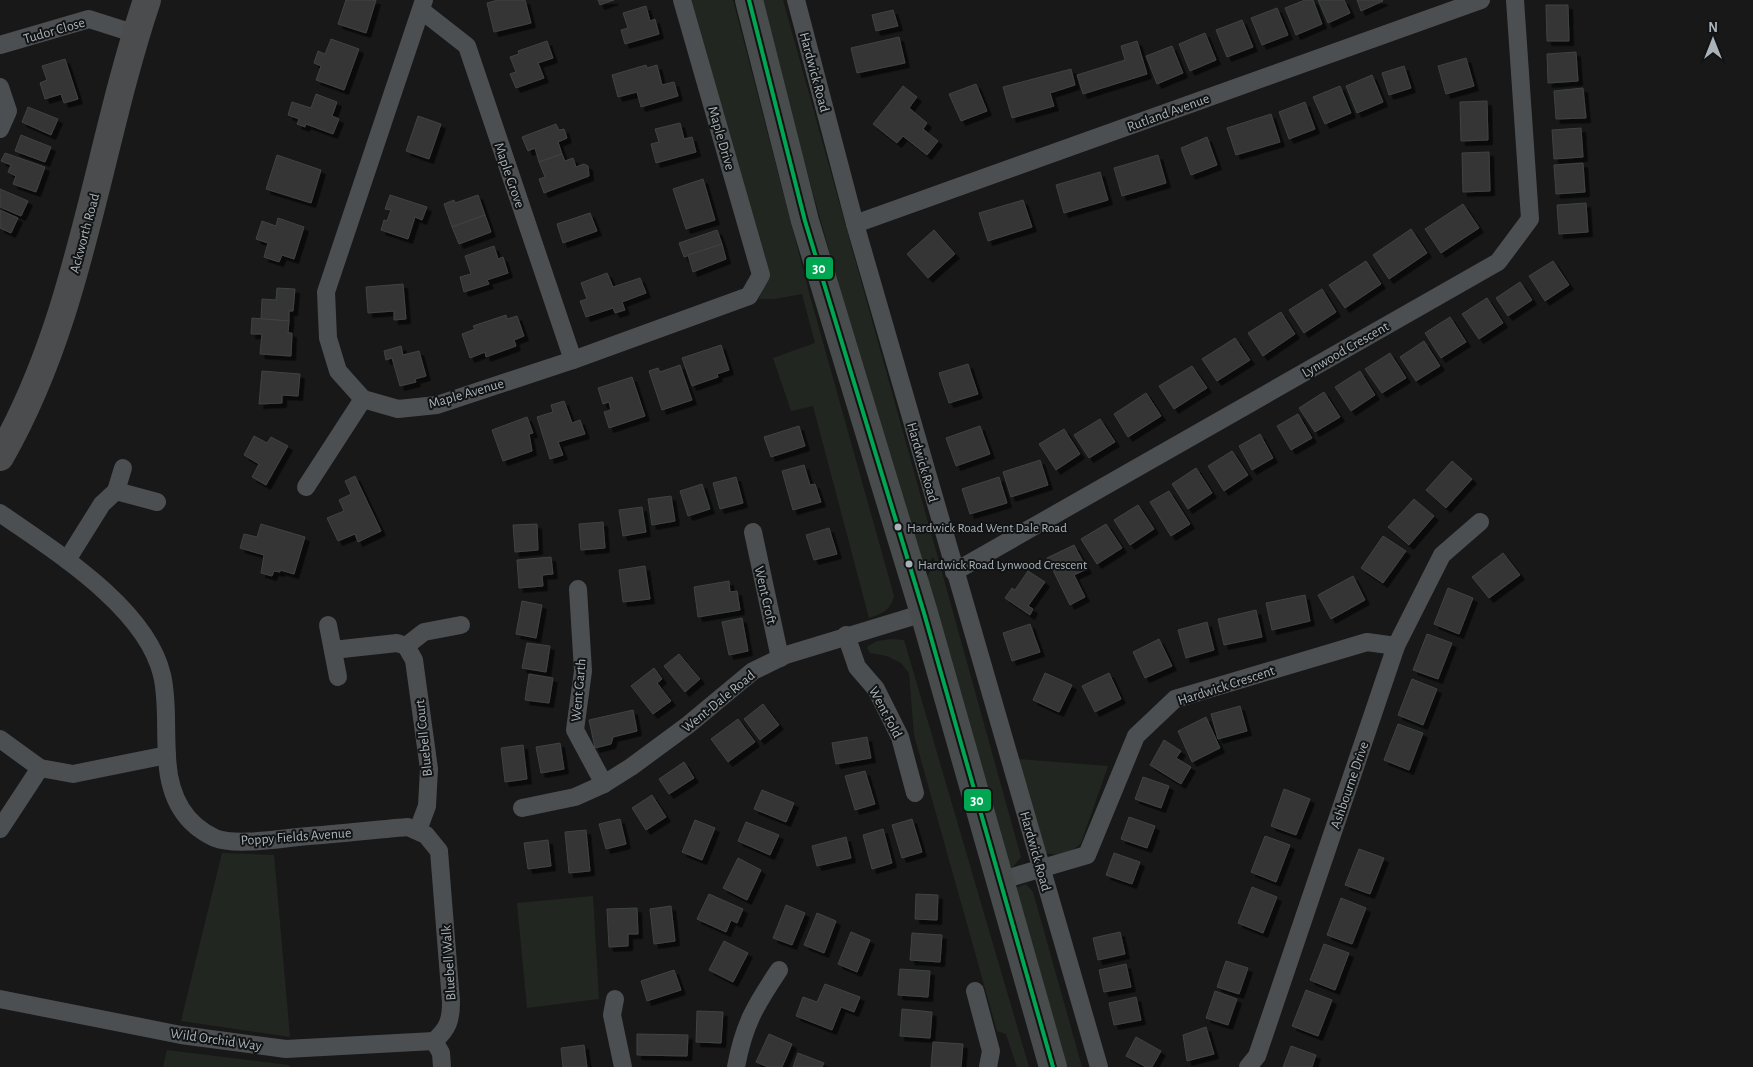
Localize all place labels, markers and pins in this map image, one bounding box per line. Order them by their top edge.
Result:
marker: Hardwick Road Went Dale Road [893,522,903,532]
place label: Hardwick Road Went Dale Road [907,522,1067,535]
marker: Hardwick Road Lynwood Crescent [904,559,914,569]
place label: Hardwick Road Lynwood Crescent [918,559,1087,572]

